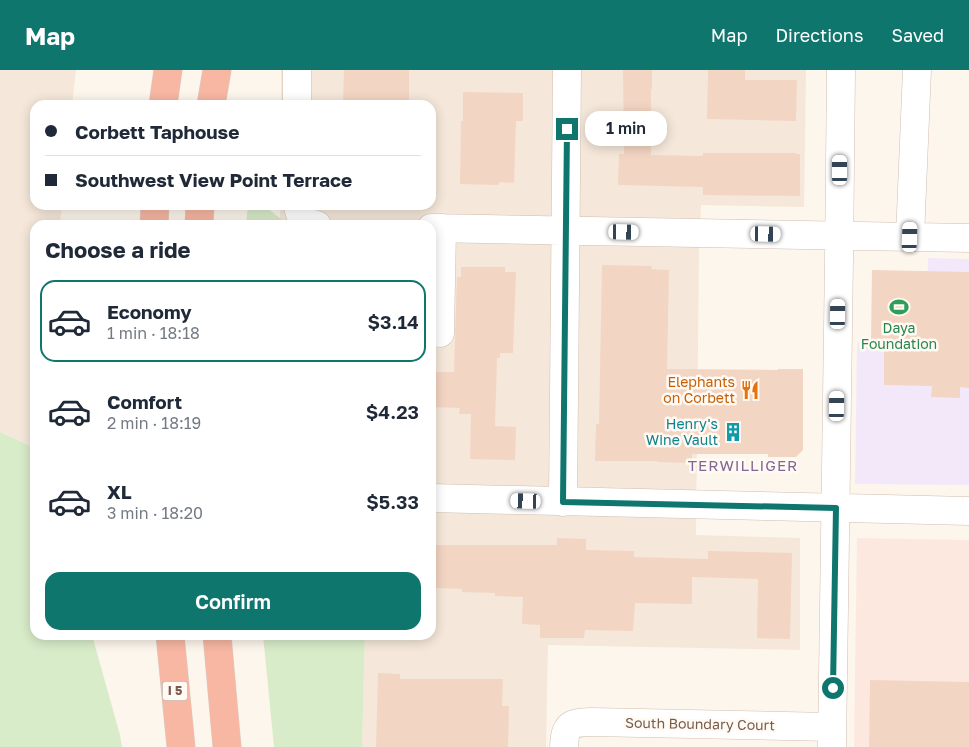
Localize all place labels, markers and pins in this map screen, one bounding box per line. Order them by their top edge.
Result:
sports icon: Daya Foundation [888,296,910,318]
place label: Daya Foundation [861,319,937,352]
place label: Elephants on Corbett [663,373,735,406]
restaurant icon: Elephants on Corbett [739,379,761,401]
place label: Henry's Wine Vault [646,415,718,448]
building icon: Henry's Wine Vault [722,421,744,443]

